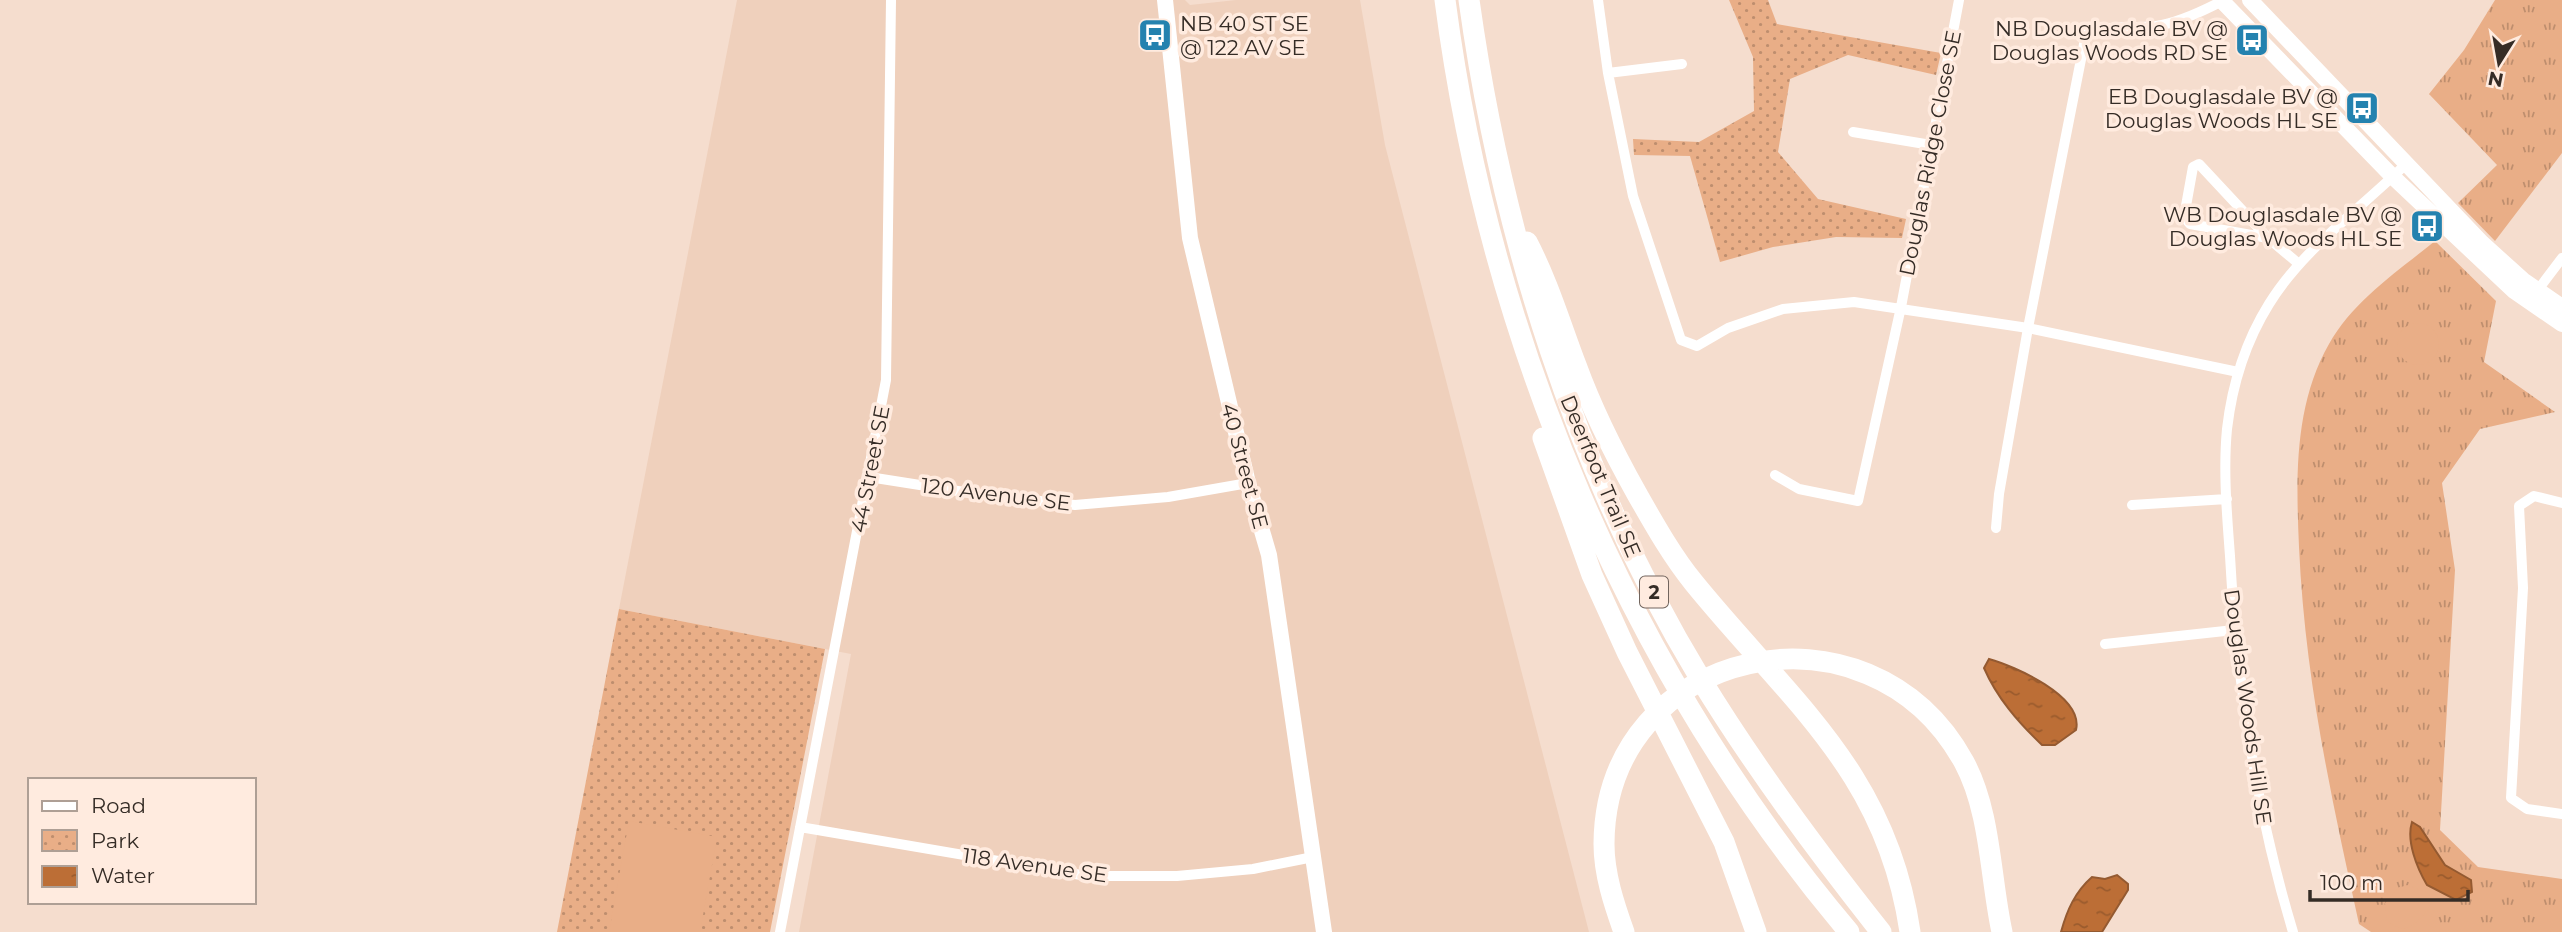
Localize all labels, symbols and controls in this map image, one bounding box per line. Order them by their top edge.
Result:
place label: NB 40 ST SE @ 122 AV SE [1180,11,1309,60]
bus stop icon: NB 40 ST SE @ 122 AV SE [1136,16,1174,54]
place label: NB Douglasdale BV @ Douglas Woods RD SE [1992,16,2228,65]
bus stop icon: NB Douglasdale BV @ Douglas Woods RD SE [2233,21,2271,59]
street label: Douglas Ridge Close SE [1894,28,1966,278]
north arrow [2464,28,2534,98]
text: N [2486,66,2506,92]
place label: EB Douglasdale BV @ Douglas Woods HL SE [2105,84,2338,133]
bus stop icon: EB Douglasdale BV @ Douglas Woods HL SE [2343,89,2381,127]
place label: WB Douglasdale BV @ Douglas Woods HL SE [2163,202,2402,251]
bus stop icon: WB Douglasdale BV @ Douglas Woods HL SE [2408,207,2446,245]
street label: Deerfoot Trail SE [1556,391,1646,561]
street label: 40 Street SE [1216,400,1274,532]
street label: 44 Street SE [845,403,895,535]
street label: 120 Avenue SE [920,472,1072,516]
road number: 2 [1640,576,1668,608]
street label: Douglas Woods Hill SE [2219,588,2277,826]
legend [28,778,256,904]
text: Road [91,793,146,818]
text: Park [91,828,139,853]
street label: 118 Avenue SE [961,842,1109,888]
scale bar [2310,858,2468,902]
text: Water [91,863,155,888]
text: 100 m [2320,870,2383,895]

